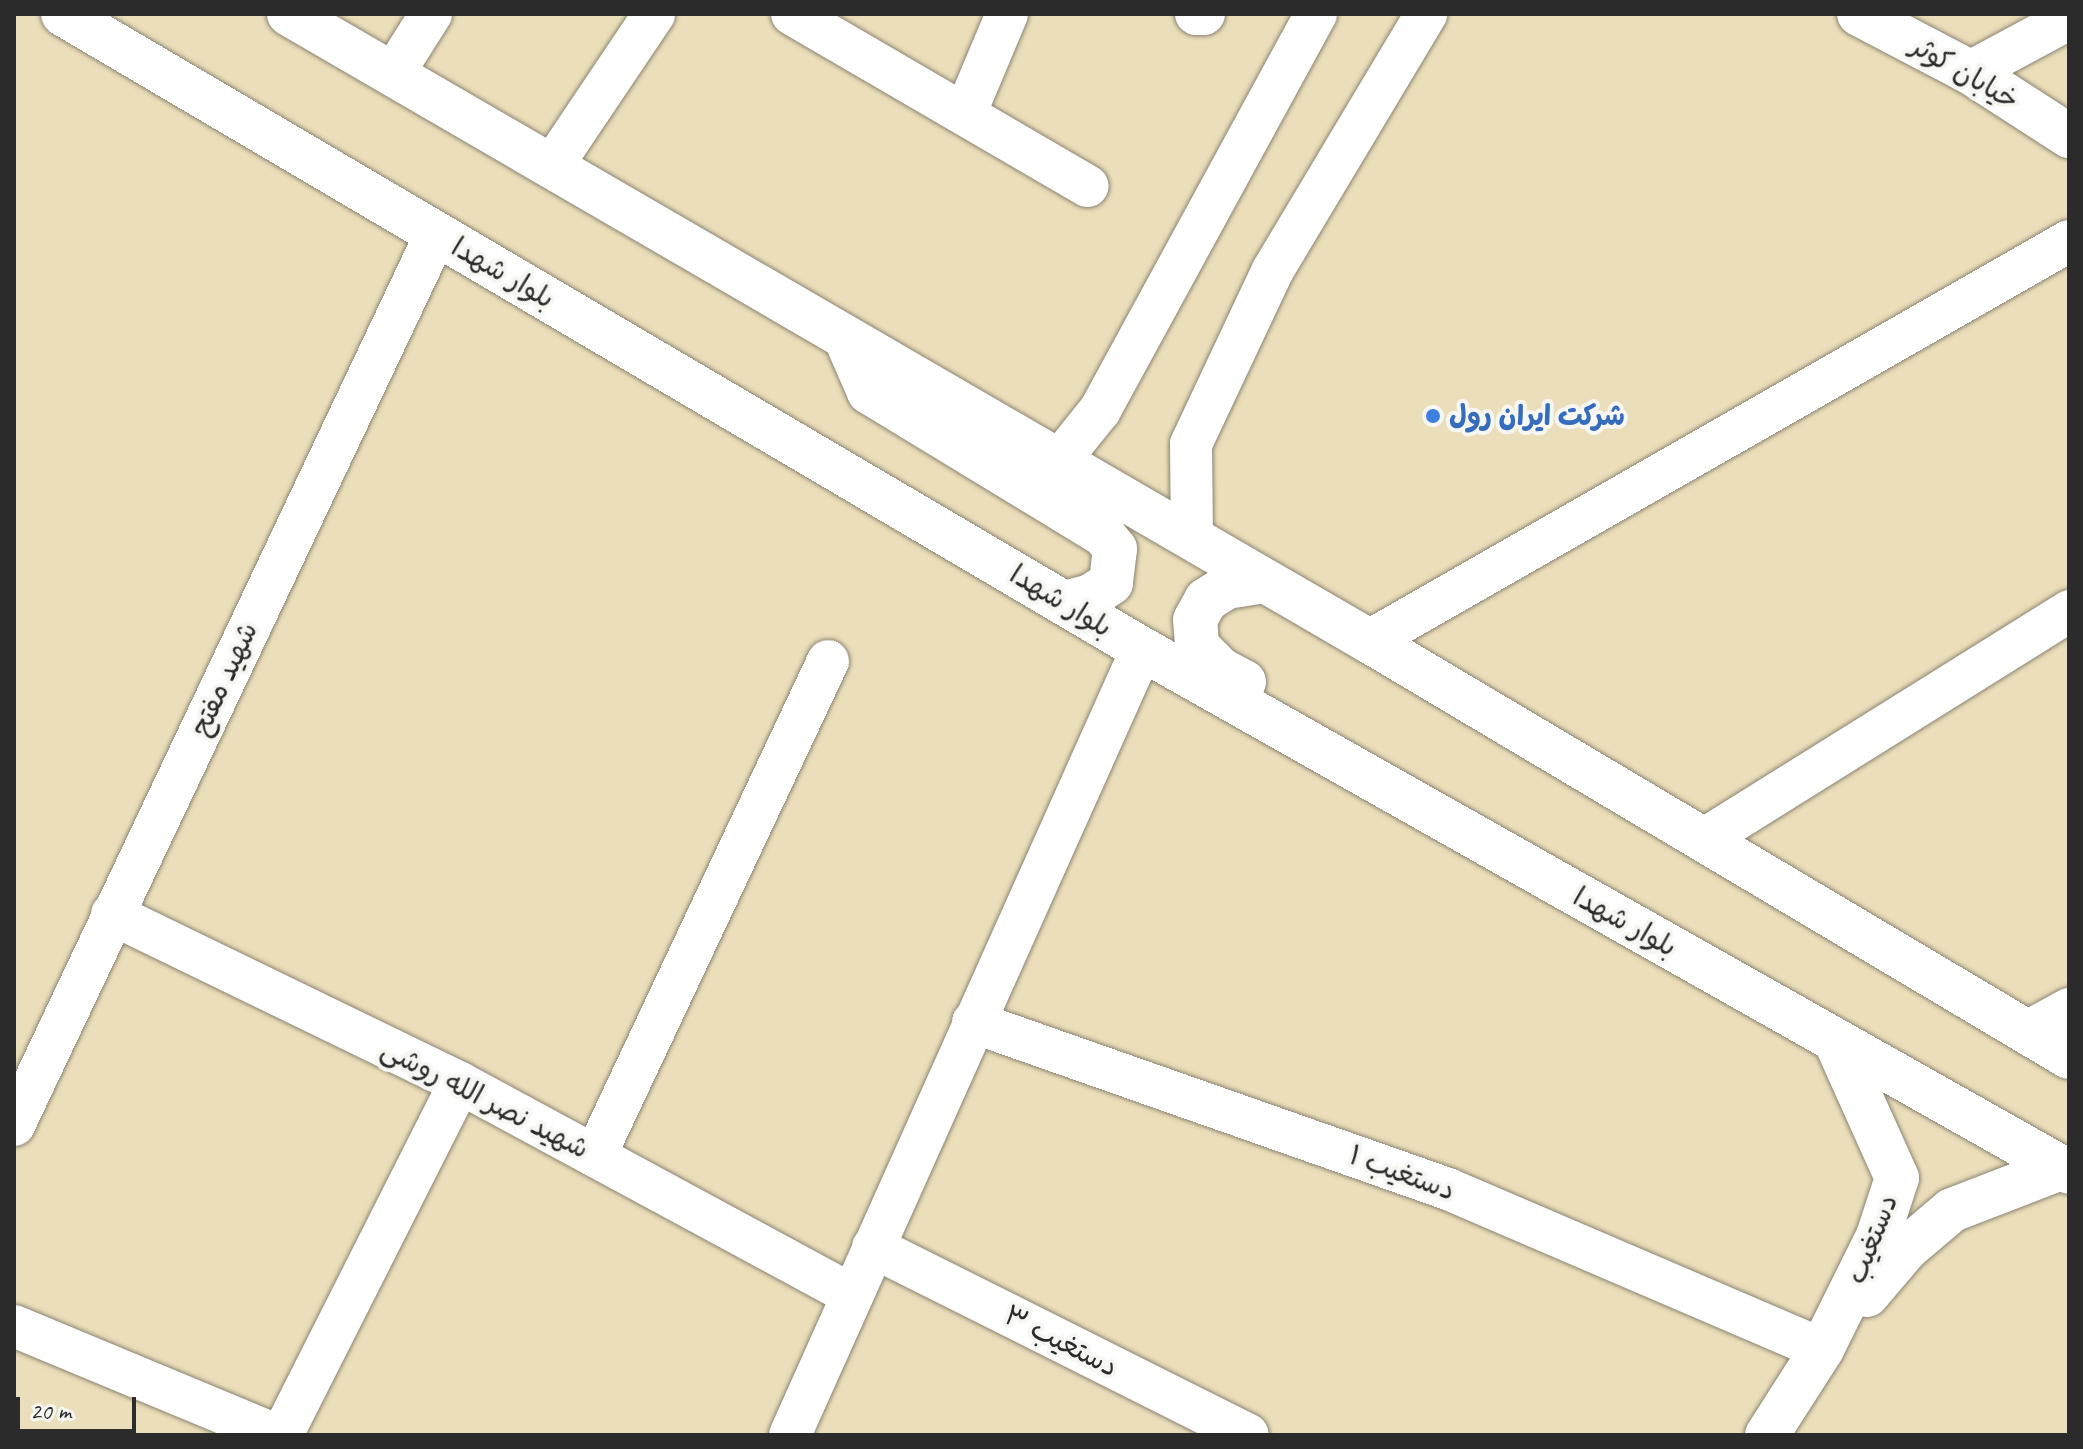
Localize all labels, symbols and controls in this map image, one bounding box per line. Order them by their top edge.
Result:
street label: خیابان کوثر [1905,29,2025,117]
street label: بلوار شهدا [446,230,560,316]
place label: شرکت ایران رول [1449,399,1625,433]
marker: شرکت ایران رول [1424,407,1442,425]
street label: بلوار شهدا [1004,558,1118,644]
street label: شهید مفتح [183,617,265,741]
street label: بلوار شهدا [1567,880,1683,964]
street label: شهید نصر الله روشی [376,1032,594,1166]
street label: دستغیب ۱ [1344,1138,1460,1208]
street label: دستغیب [1839,1189,1905,1289]
street label: دستغیب ۳ [999,1298,1123,1384]
scale bar [20,1381,140,1431]
text: 20 m [30,1396,71,1426]

